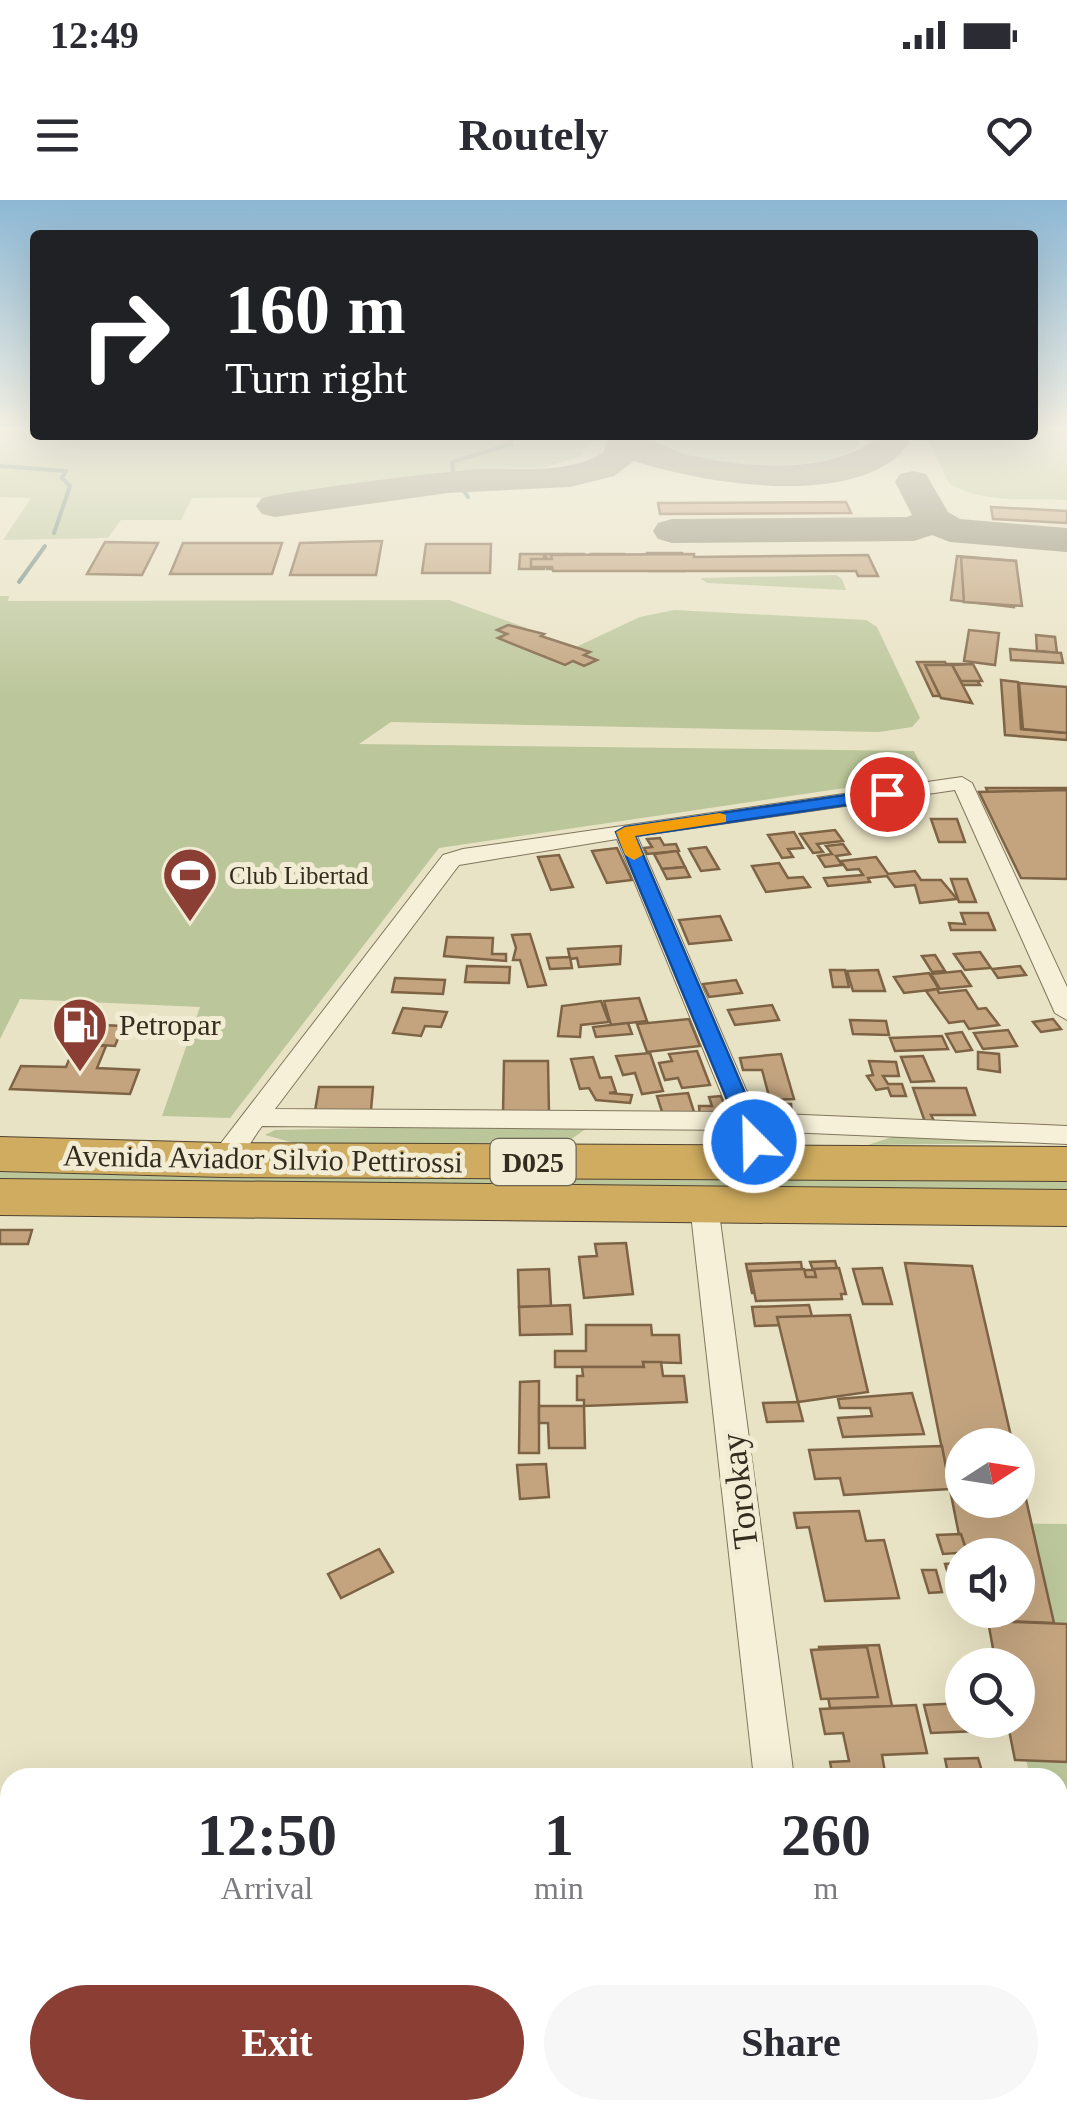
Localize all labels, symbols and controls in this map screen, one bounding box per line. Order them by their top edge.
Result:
text: 12:49 [50,14,139,56]
icon: menu [30,108,85,163]
icon: heart [982,108,1037,163]
text: Routely [459,110,609,160]
icon: right [60,270,190,400]
text: 160 m [225,271,406,348]
text: Turn right [225,353,407,403]
pin [845,752,930,837]
icon: arrive [860,767,915,822]
sports icon: Club Libertad [160,845,220,924]
place label: Club Libertad [229,862,369,889]
fuel station icon: Petropar [50,995,110,1074]
place label: Petropar [119,1008,221,1041]
position arrow [702,1090,806,1194]
street label: Avenida Aviador Silvio Pettirossi [63,1139,463,1178]
road number: D025 [490,1139,576,1185]
north arrow [945,1428,1035,1518]
map controls [945,1428,1035,1738]
street label: Torokay [713,1430,766,1551]
button: sound [945,1538,1035,1628]
button: search [945,1648,1035,1738]
text: 12:50 [197,1802,337,1868]
text: 1 [544,1802,574,1868]
text: 260 [781,1802,871,1868]
text: Arrival [221,1870,313,1906]
text: min [534,1870,584,1906]
text: m [813,1870,838,1906]
button: Exit [30,1985,524,2100]
button: Share [544,1985,1038,2100]

